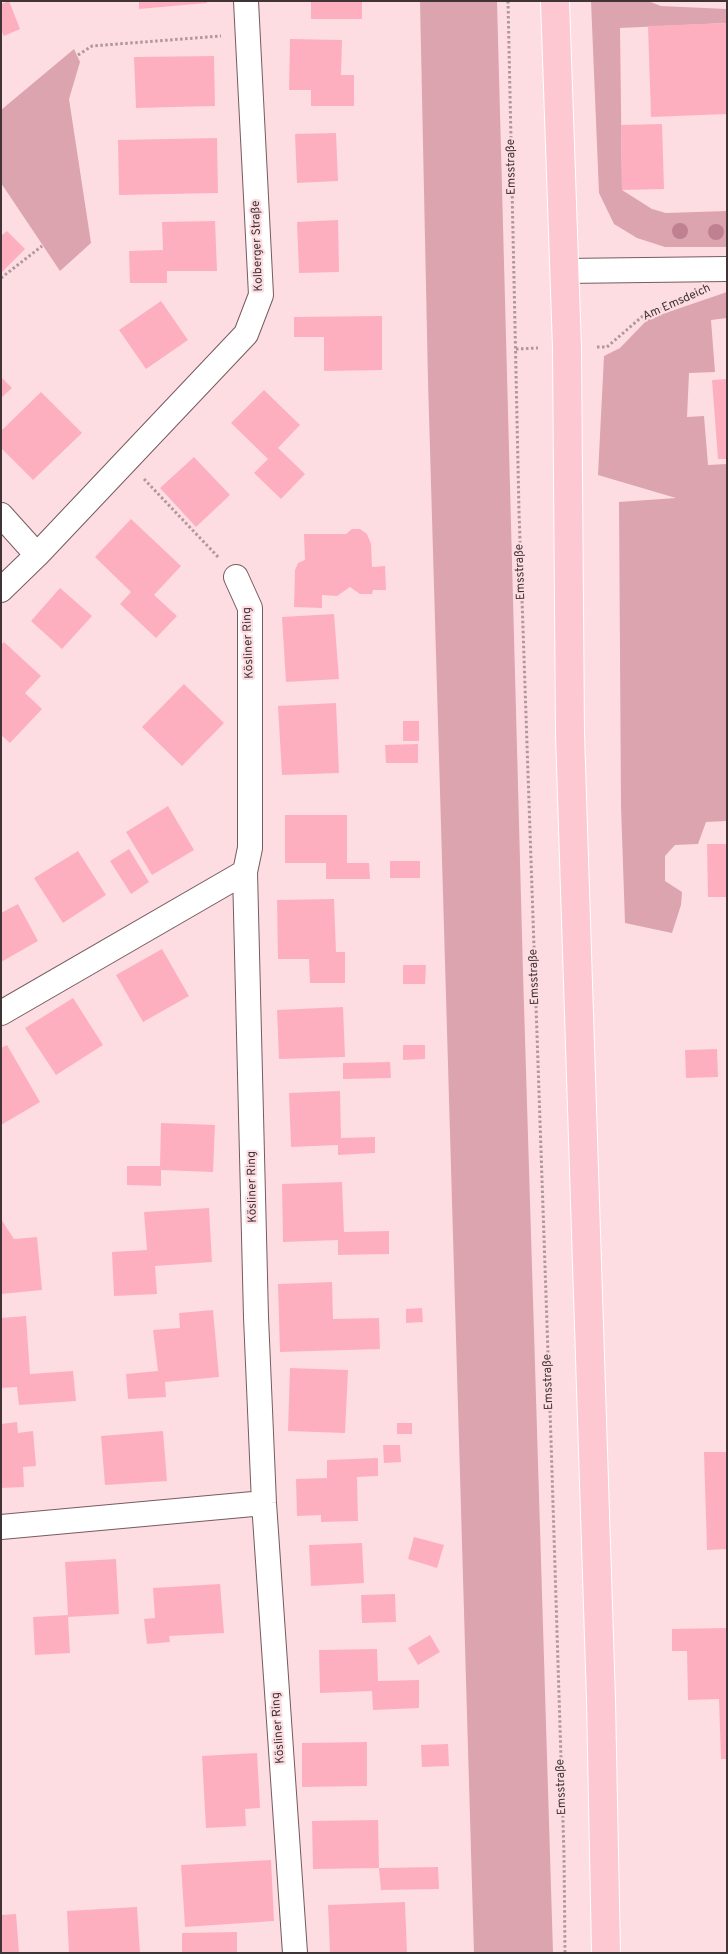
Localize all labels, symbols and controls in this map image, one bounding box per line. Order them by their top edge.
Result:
street label: Emsstraße [504,139,520,195]
street label: Kolberger Straße [249,200,267,292]
street label: Am Emsdeich [641,282,713,324]
street label: Emsstraße [513,544,529,600]
street label: Kösliner Ring [241,607,257,679]
street label: Emsstraße [527,949,543,1005]
street label: Kösliner Ring [245,1151,261,1223]
street label: Emsstraße [541,1354,557,1410]
street label: Kösliner Ring [269,1692,289,1764]
street label: Emsstraße [554,1759,570,1815]

